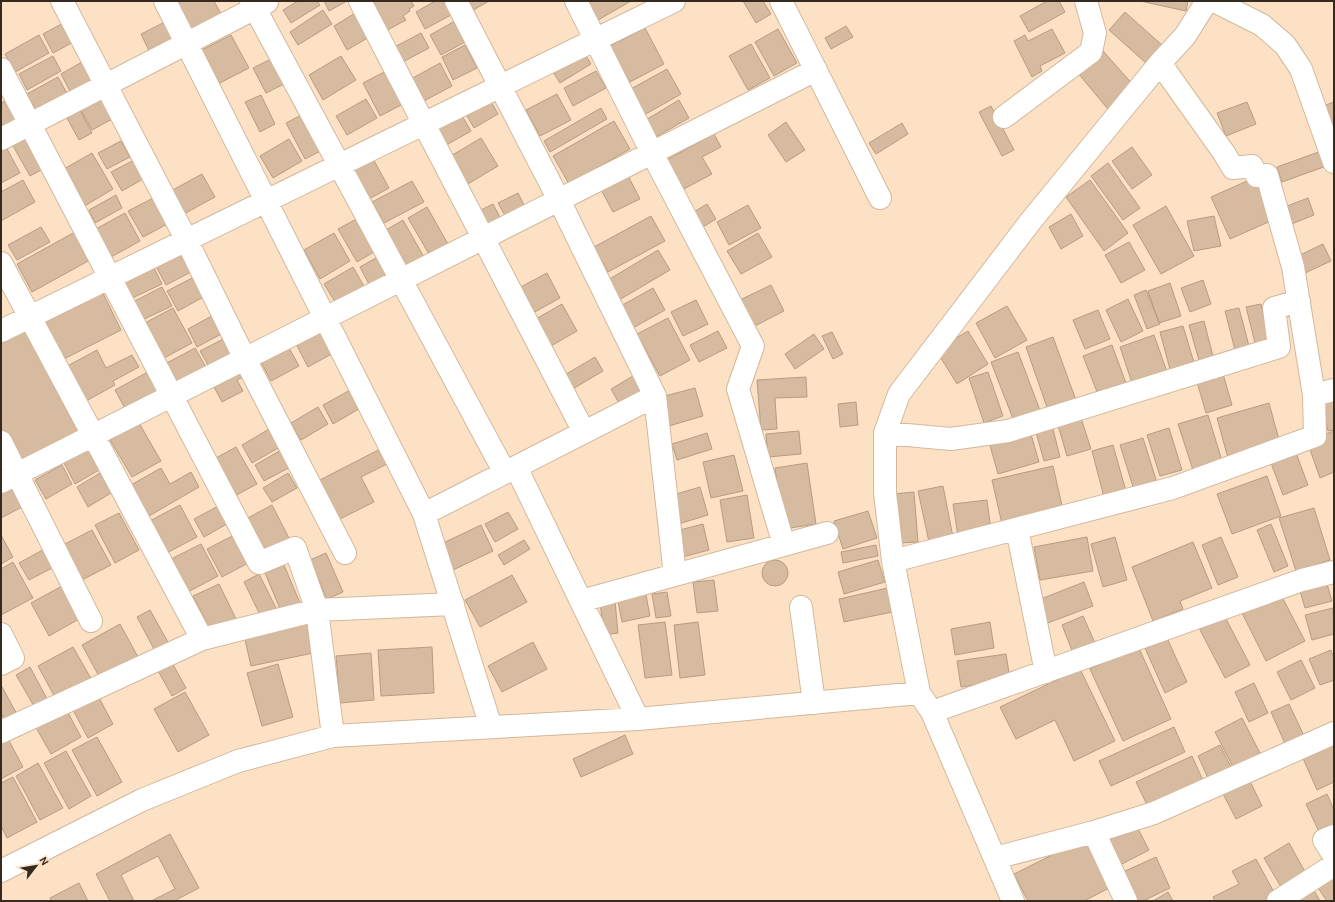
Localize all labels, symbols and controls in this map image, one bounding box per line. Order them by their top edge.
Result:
north arrow [16,846,56,886]
text: N [37,854,52,868]

